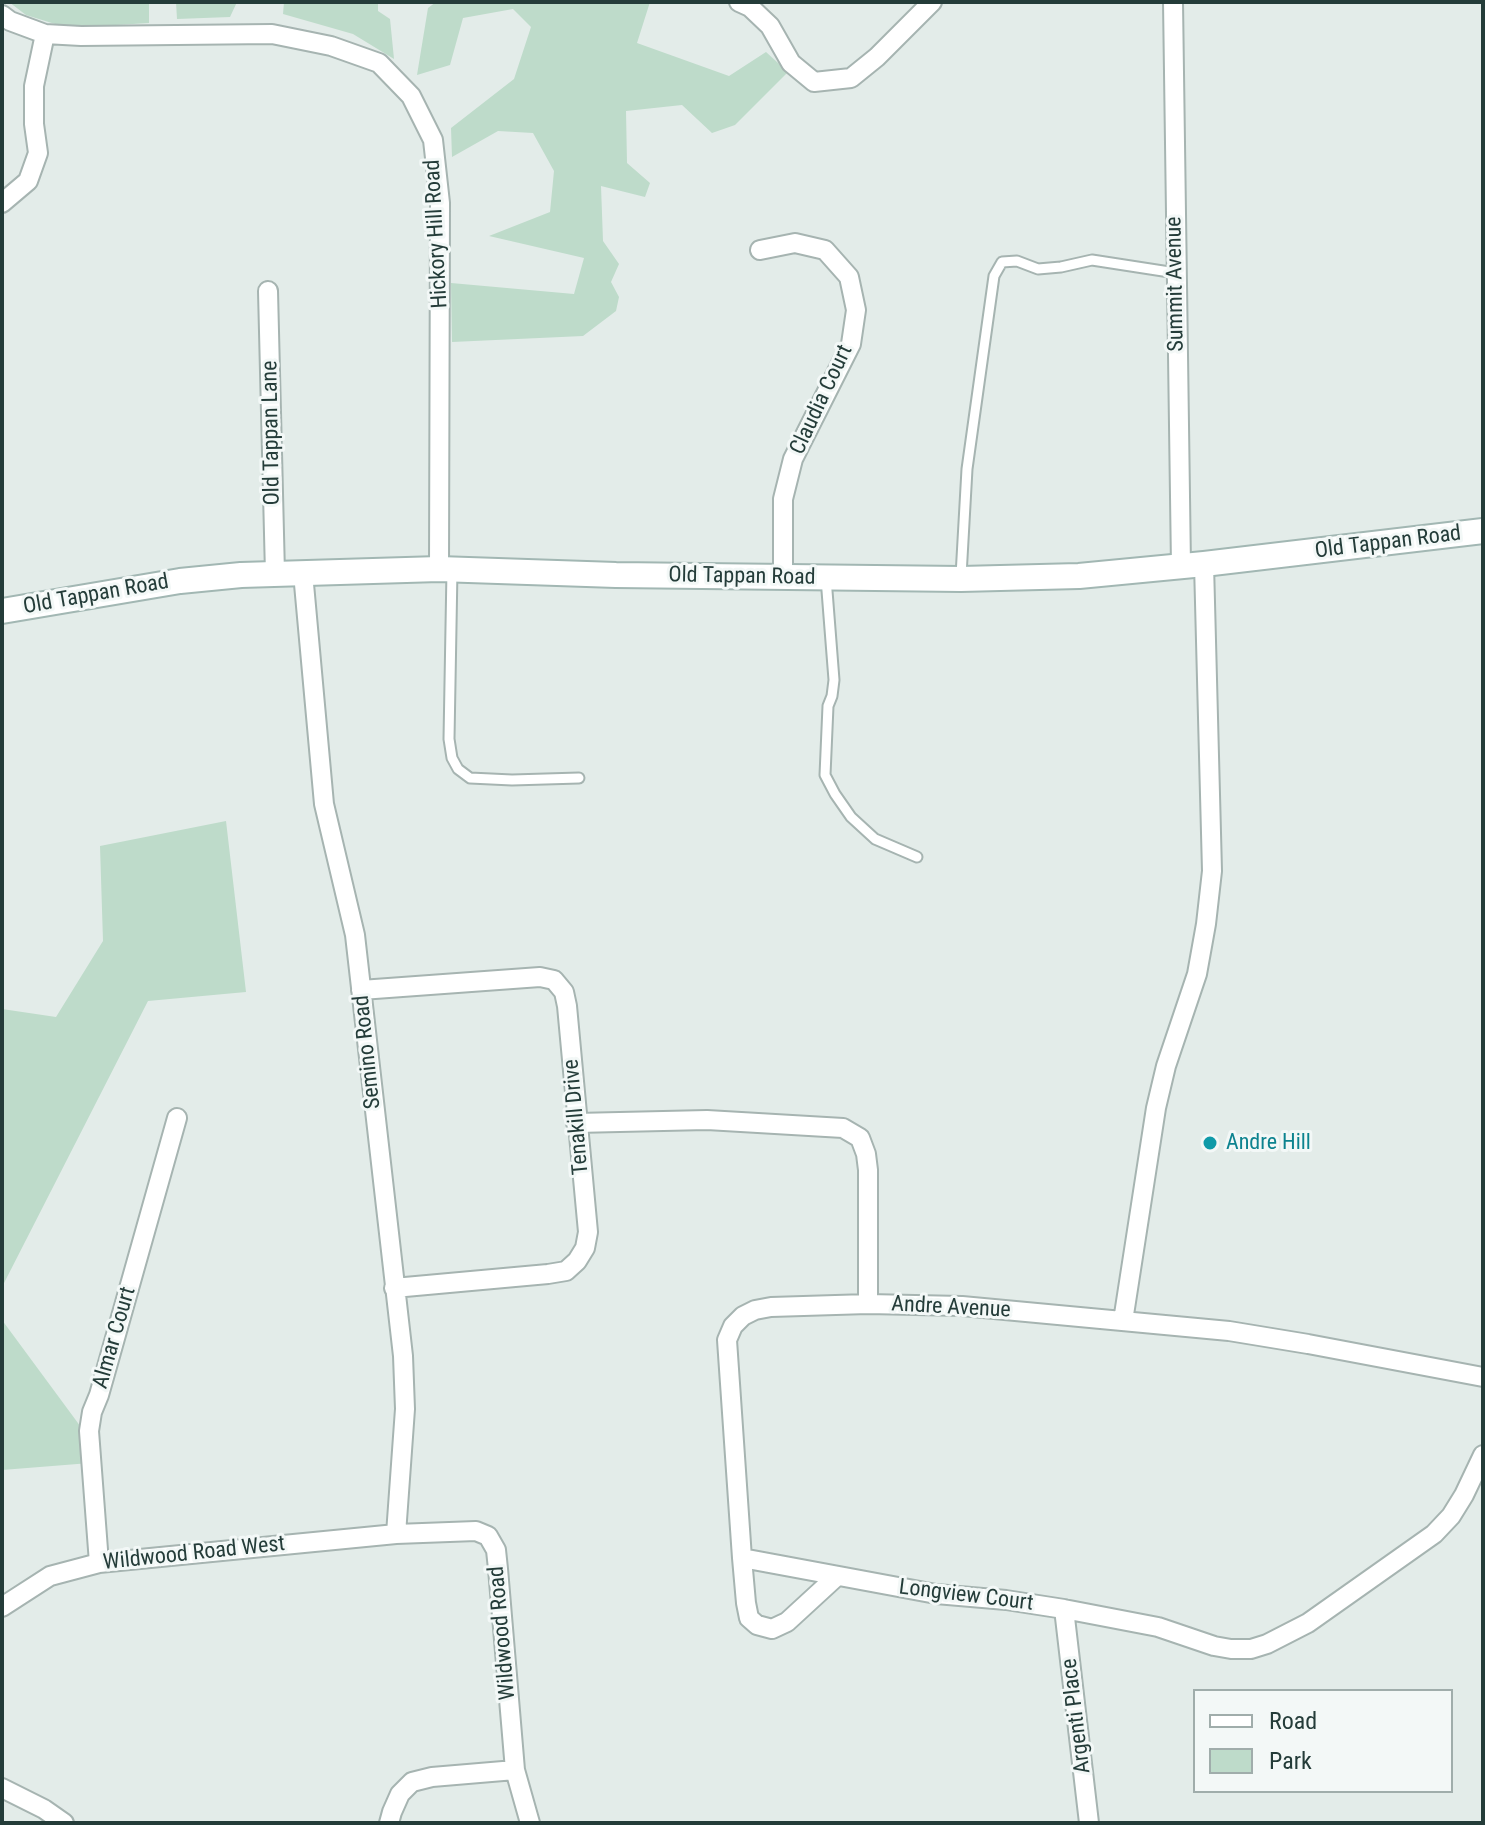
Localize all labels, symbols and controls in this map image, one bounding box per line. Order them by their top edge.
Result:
street label: Hickory Hill Road [420,159,454,309]
street label: Summit Avenue [1162,216,1190,352]
street label: Claudia Court [785,341,859,459]
street label: Old Tappan Lane [258,360,286,506]
street label: Old Tappan Road [1313,521,1463,565]
street label: Old Tappan Road [668,563,816,591]
street label: Old Tappan Road [21,569,171,621]
street label: Semino Road [349,994,387,1110]
street label: Tenakill Drive [559,1058,595,1176]
place label: Andre Hill [1226,1130,1311,1156]
marker: Andre Hill [1201,1134,1219,1152]
street label: Almar Court [88,1284,142,1392]
street label: Andre Avenue [891,1292,1011,1324]
street label: Wildwood Road West [102,1531,286,1577]
street label: Wildwood Road [484,1565,522,1701]
street label: Longview Court [897,1575,1035,1617]
street label: Argenti Place [1057,1657,1097,1775]
legend [1193,1689,1453,1793]
text: Road [1269,1707,1317,1735]
text: Park [1269,1747,1312,1775]

